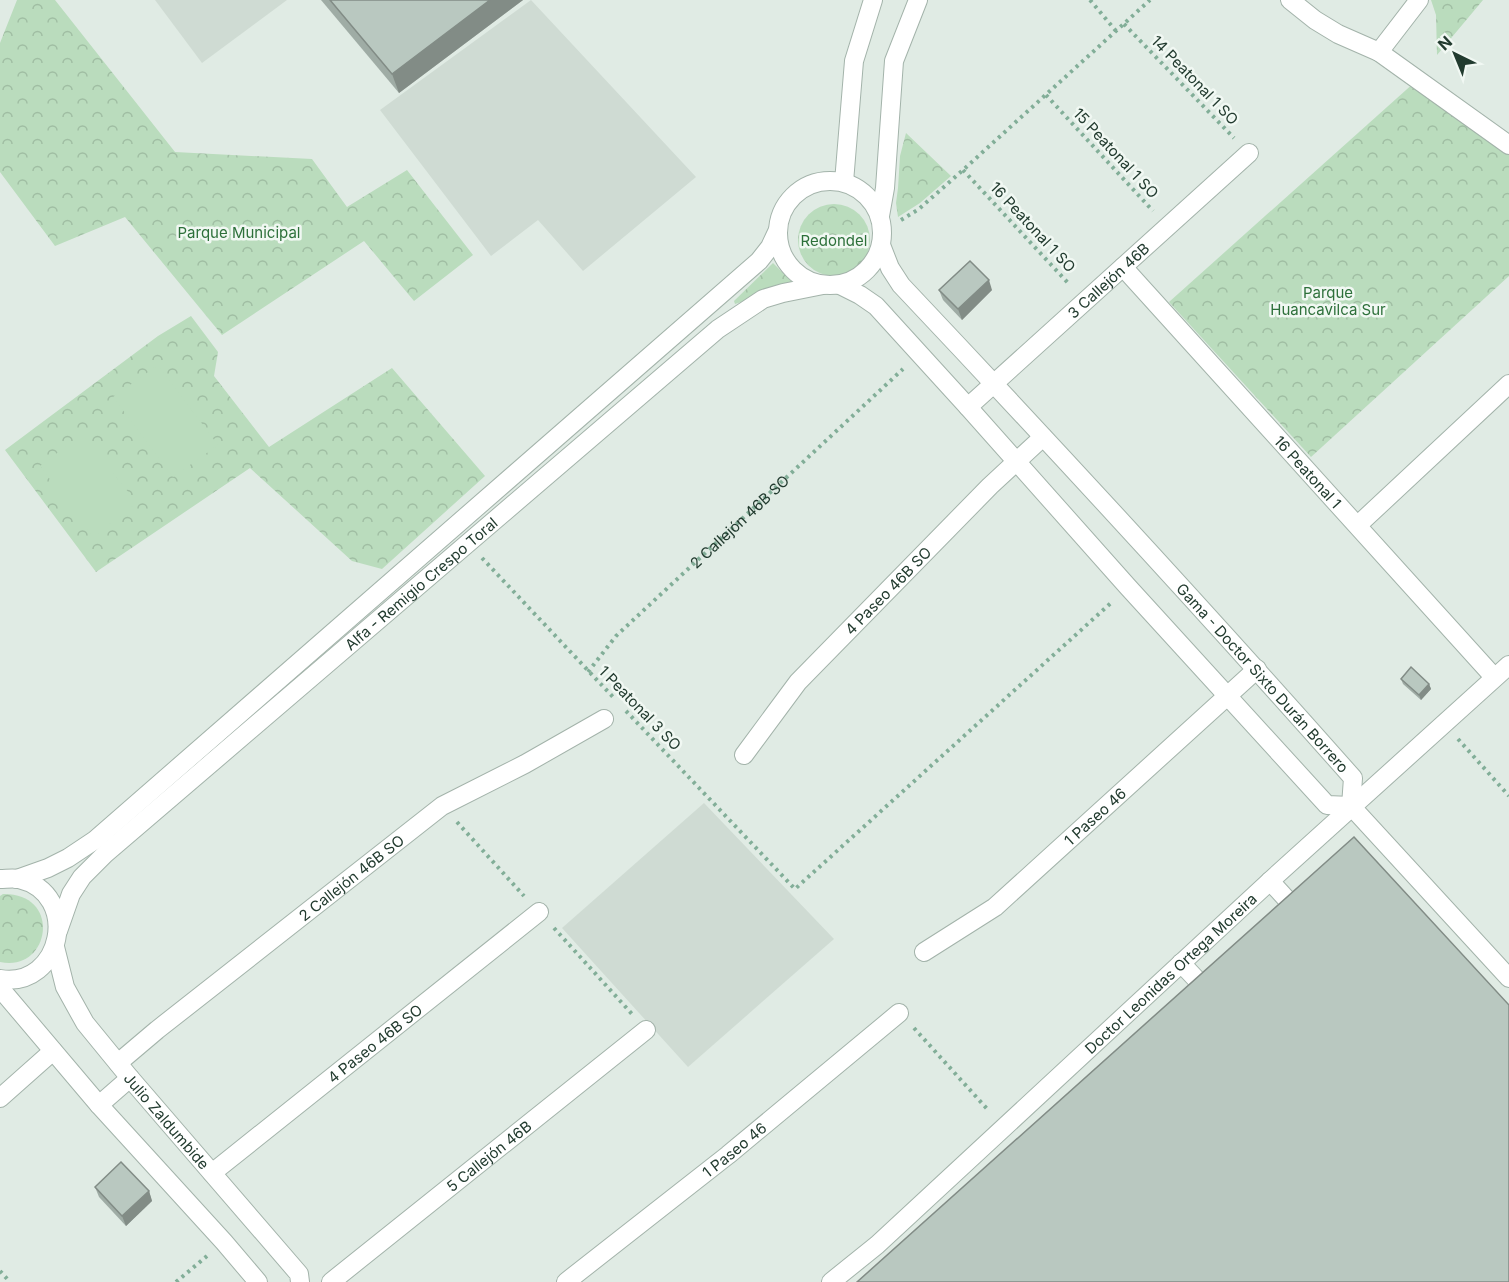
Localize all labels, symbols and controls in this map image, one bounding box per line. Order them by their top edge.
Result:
north arrow [1425,24,1485,84]
street label: 14 Peatonal 1 SO [1147,31,1243,129]
text: N [1433,32,1456,55]
street label: 15 Peatonal 1 SO [1069,104,1163,202]
street label: 16 Peatonal 1 SO [986,178,1080,276]
park label: Parque Municipal [178,223,300,242]
park label: Redondel [801,231,867,250]
street label: 3 Callejón 46B [1063,239,1153,322]
park label: Parque Huancavilca Sur [1270,283,1386,319]
street label: 16 Peatonal 1 [1270,431,1346,512]
street label: 2 Callejón 46B SO [686,471,793,572]
street label: Alfa - Remigio Crespo Toral [341,513,501,654]
street label: 4 Paseo 46B SO [840,542,935,639]
street label: Gama - Doctor Sixto Durán Borrero [1173,579,1353,776]
street label: 1 Peatonal 3 SO [595,662,685,754]
street label: 1 Paseo 46 [1060,783,1130,849]
street label: 2 Callejón 46B SO [295,830,408,925]
street label: Doctor Leonidas Ortega Moreira [1080,889,1260,1058]
street label: 4 Paseo 46B SO [323,1000,426,1087]
street label: Julio Zaldumbide [120,1069,214,1173]
street label: 5 Callejón 46B [442,1116,535,1196]
street label: 1 Paseo 46 [698,1118,770,1181]

